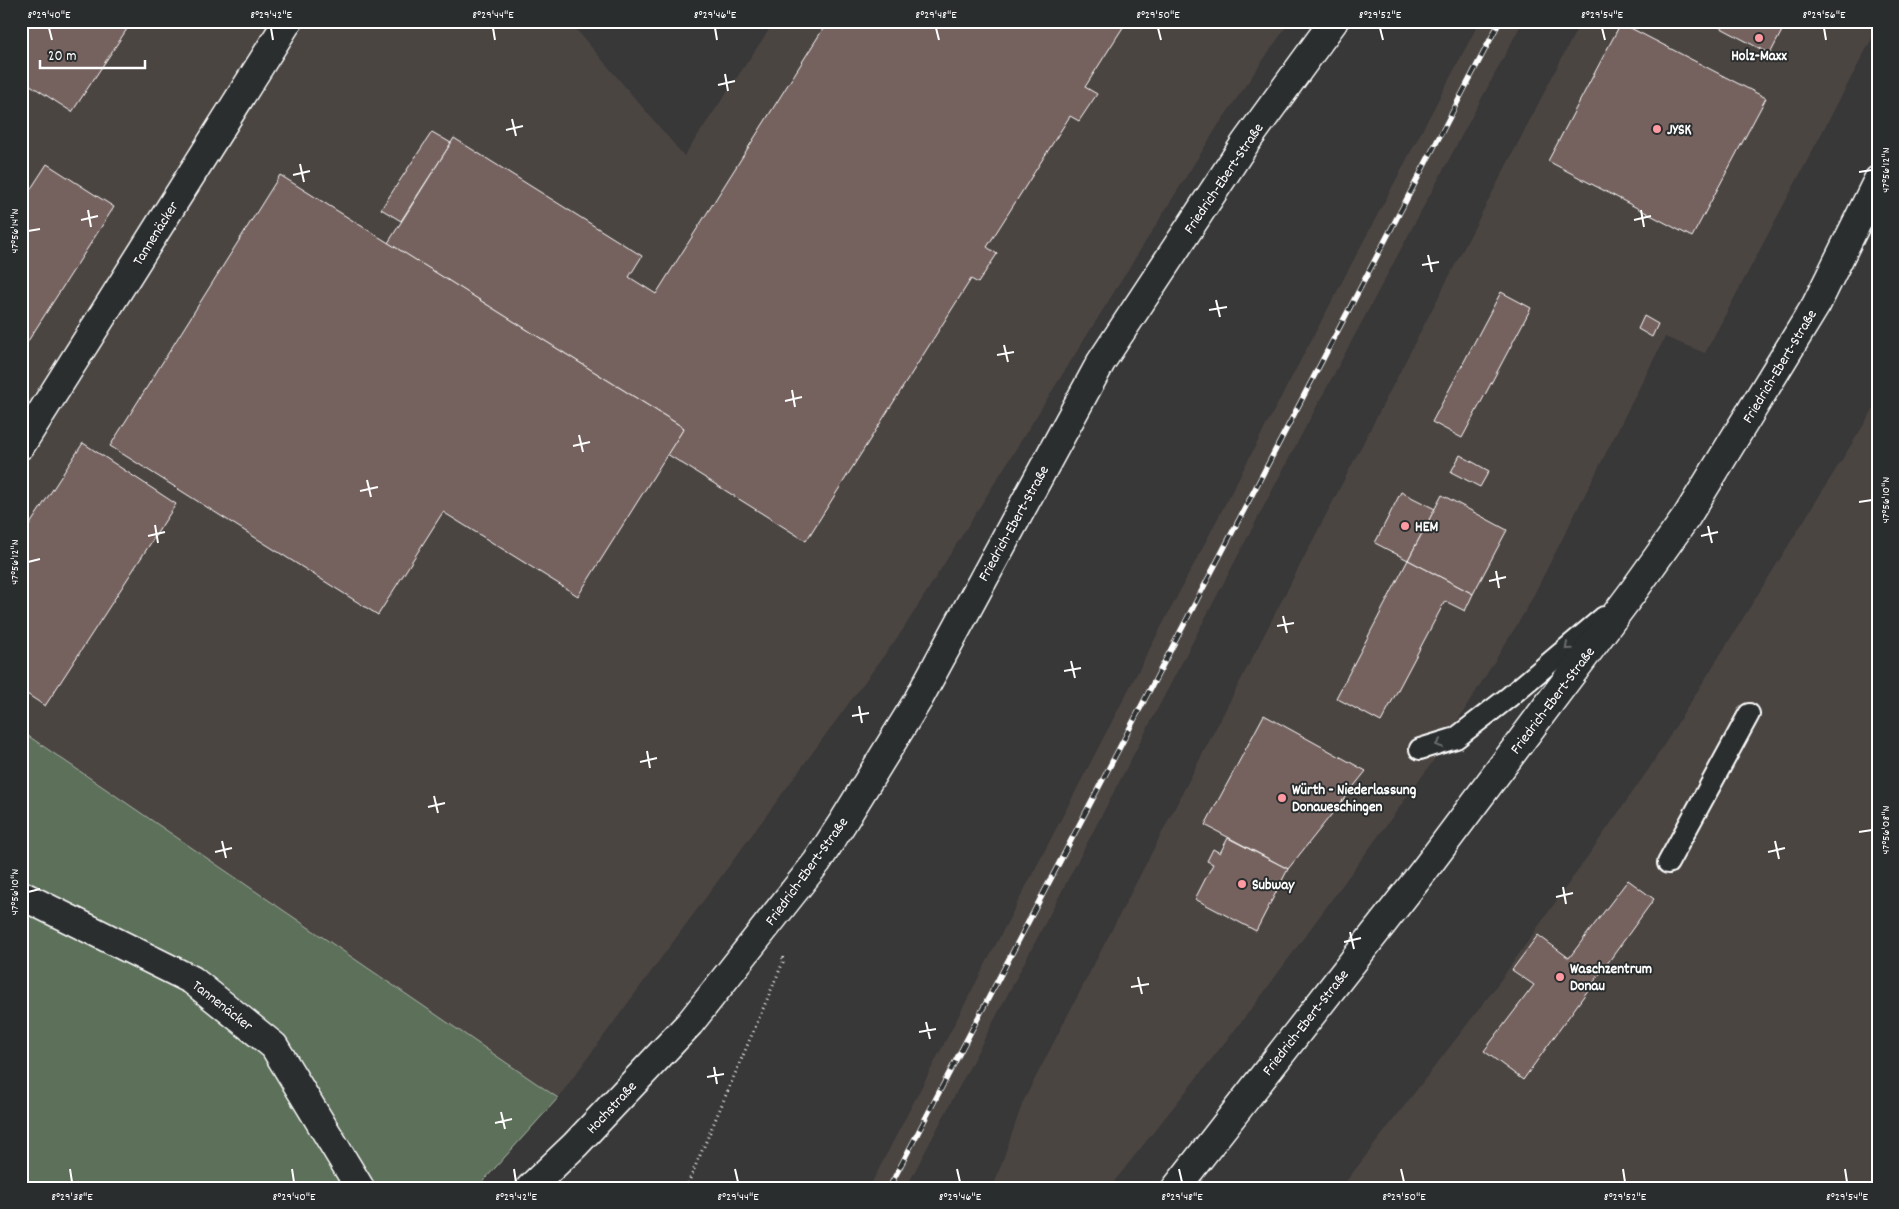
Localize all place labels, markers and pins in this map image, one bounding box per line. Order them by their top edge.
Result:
marker: Holz-Maxx [1753,32,1765,44]
place label: Holz-Maxx [1731,46,1787,68]
place label: JYSK [1667,120,1692,142]
marker: JYSK [1651,123,1663,135]
place label: HEM [1415,517,1438,539]
marker: HEM [1399,520,1411,532]
place label: Würth - Niederlassung Donaueschingen [1292,780,1417,819]
marker: Würth - Niederlassung Donaueschingen [1276,792,1288,804]
place label: Subway [1252,875,1295,897]
marker: Subway [1236,878,1248,890]
place label: Waschzentrum Donau [1570,959,1652,998]
marker: Waschzentrum Donau [1554,971,1566,983]

